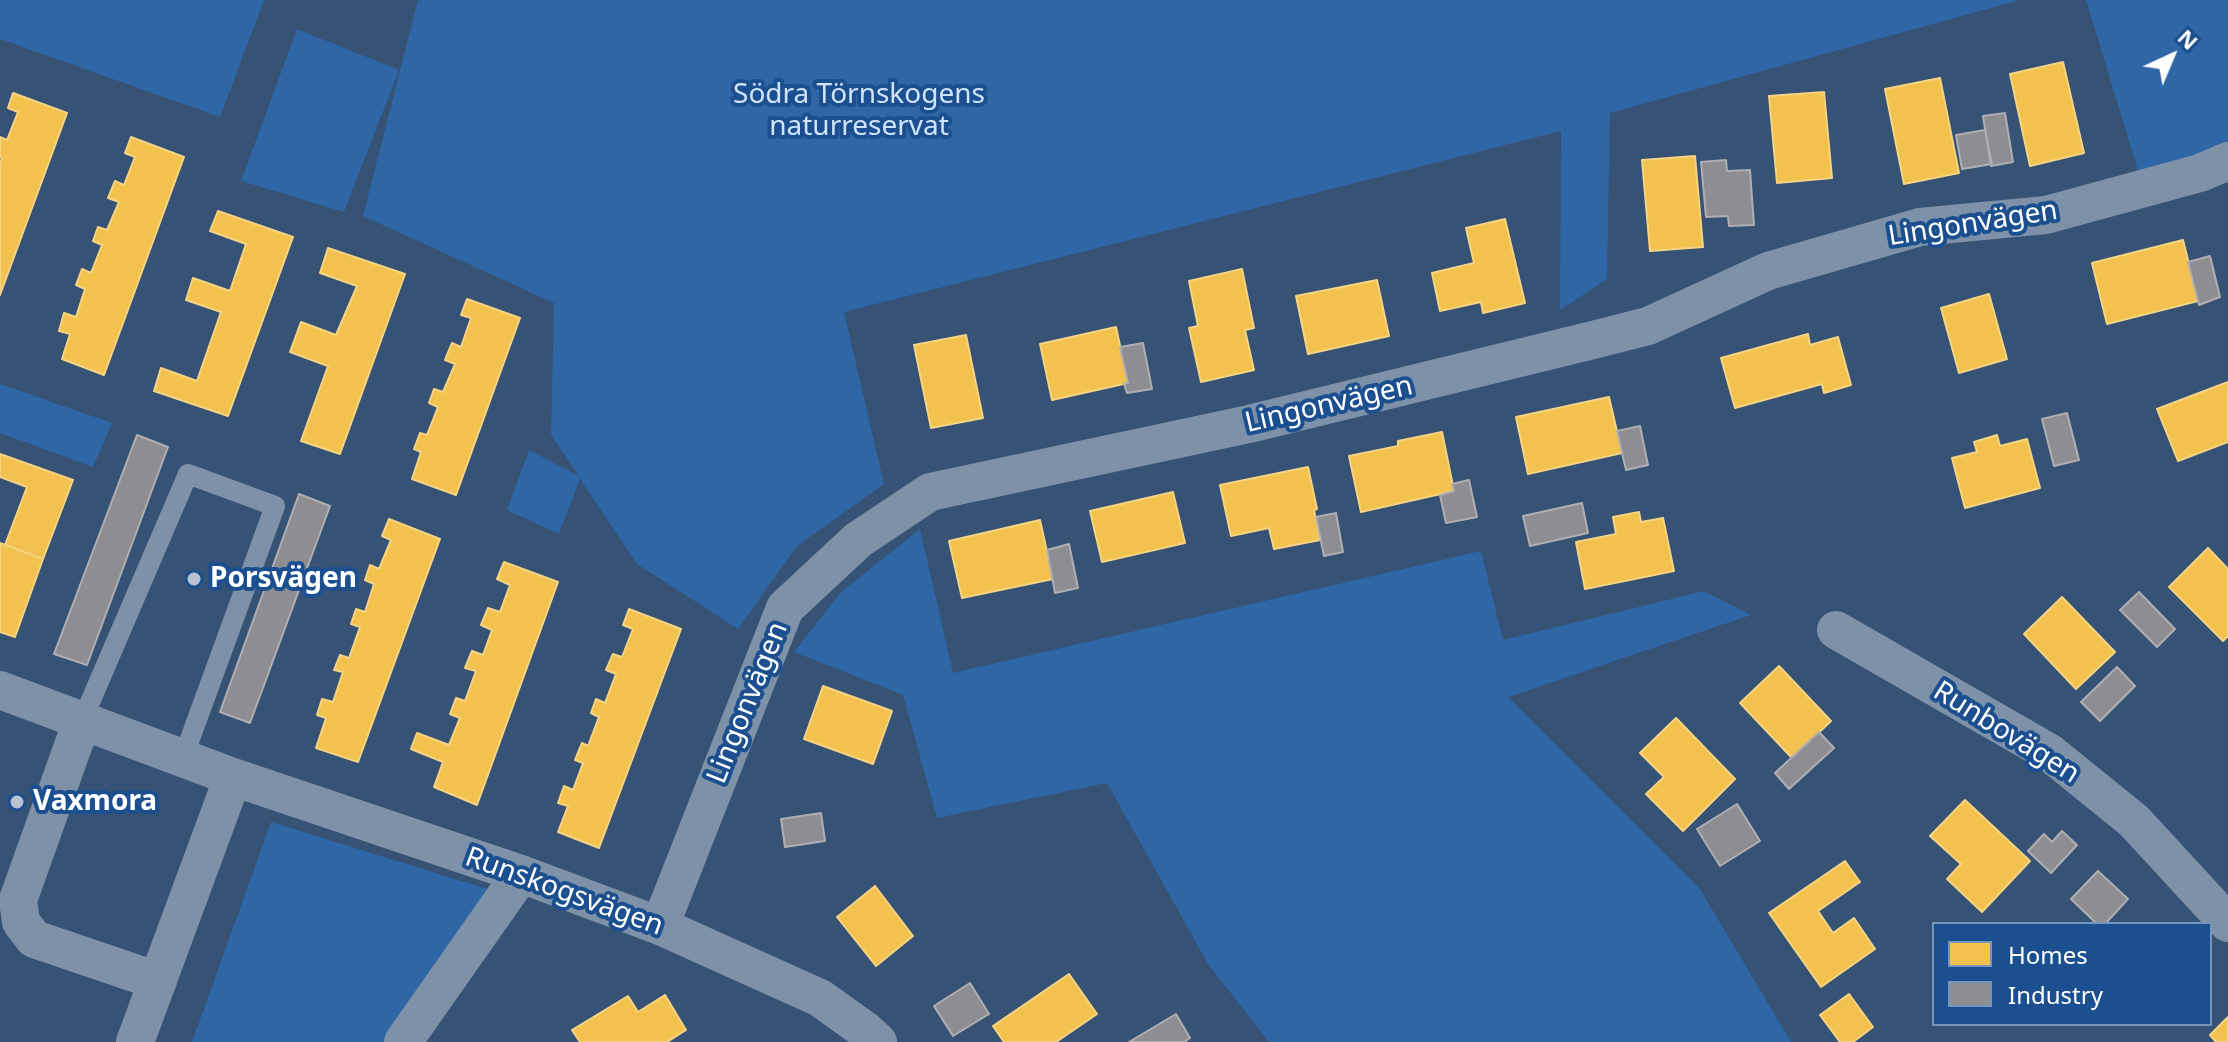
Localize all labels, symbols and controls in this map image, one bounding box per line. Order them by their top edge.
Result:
north arrow [2132,16,2212,96]
text: N [2172,22,2206,56]
park label: Södra Törnskogens naturreservat [733,78,985,144]
street label: Lingonvägen [1886,194,2060,254]
street label: Lingonvägen [1242,369,1416,441]
place label: Porsvägen [210,562,357,596]
marker: Porsvägen [185,570,203,588]
street label: Lingonvägen [700,617,796,789]
street label: Runbovägen [1927,675,2085,791]
place label: Vaxmora [33,785,157,819]
marker: Vaxmora [8,793,26,811]
street label: Runskogsvägen [460,841,668,943]
legend [1932,922,2212,1026]
text: Homes [2008,938,2088,971]
text: Industry [2008,978,2103,1011]

